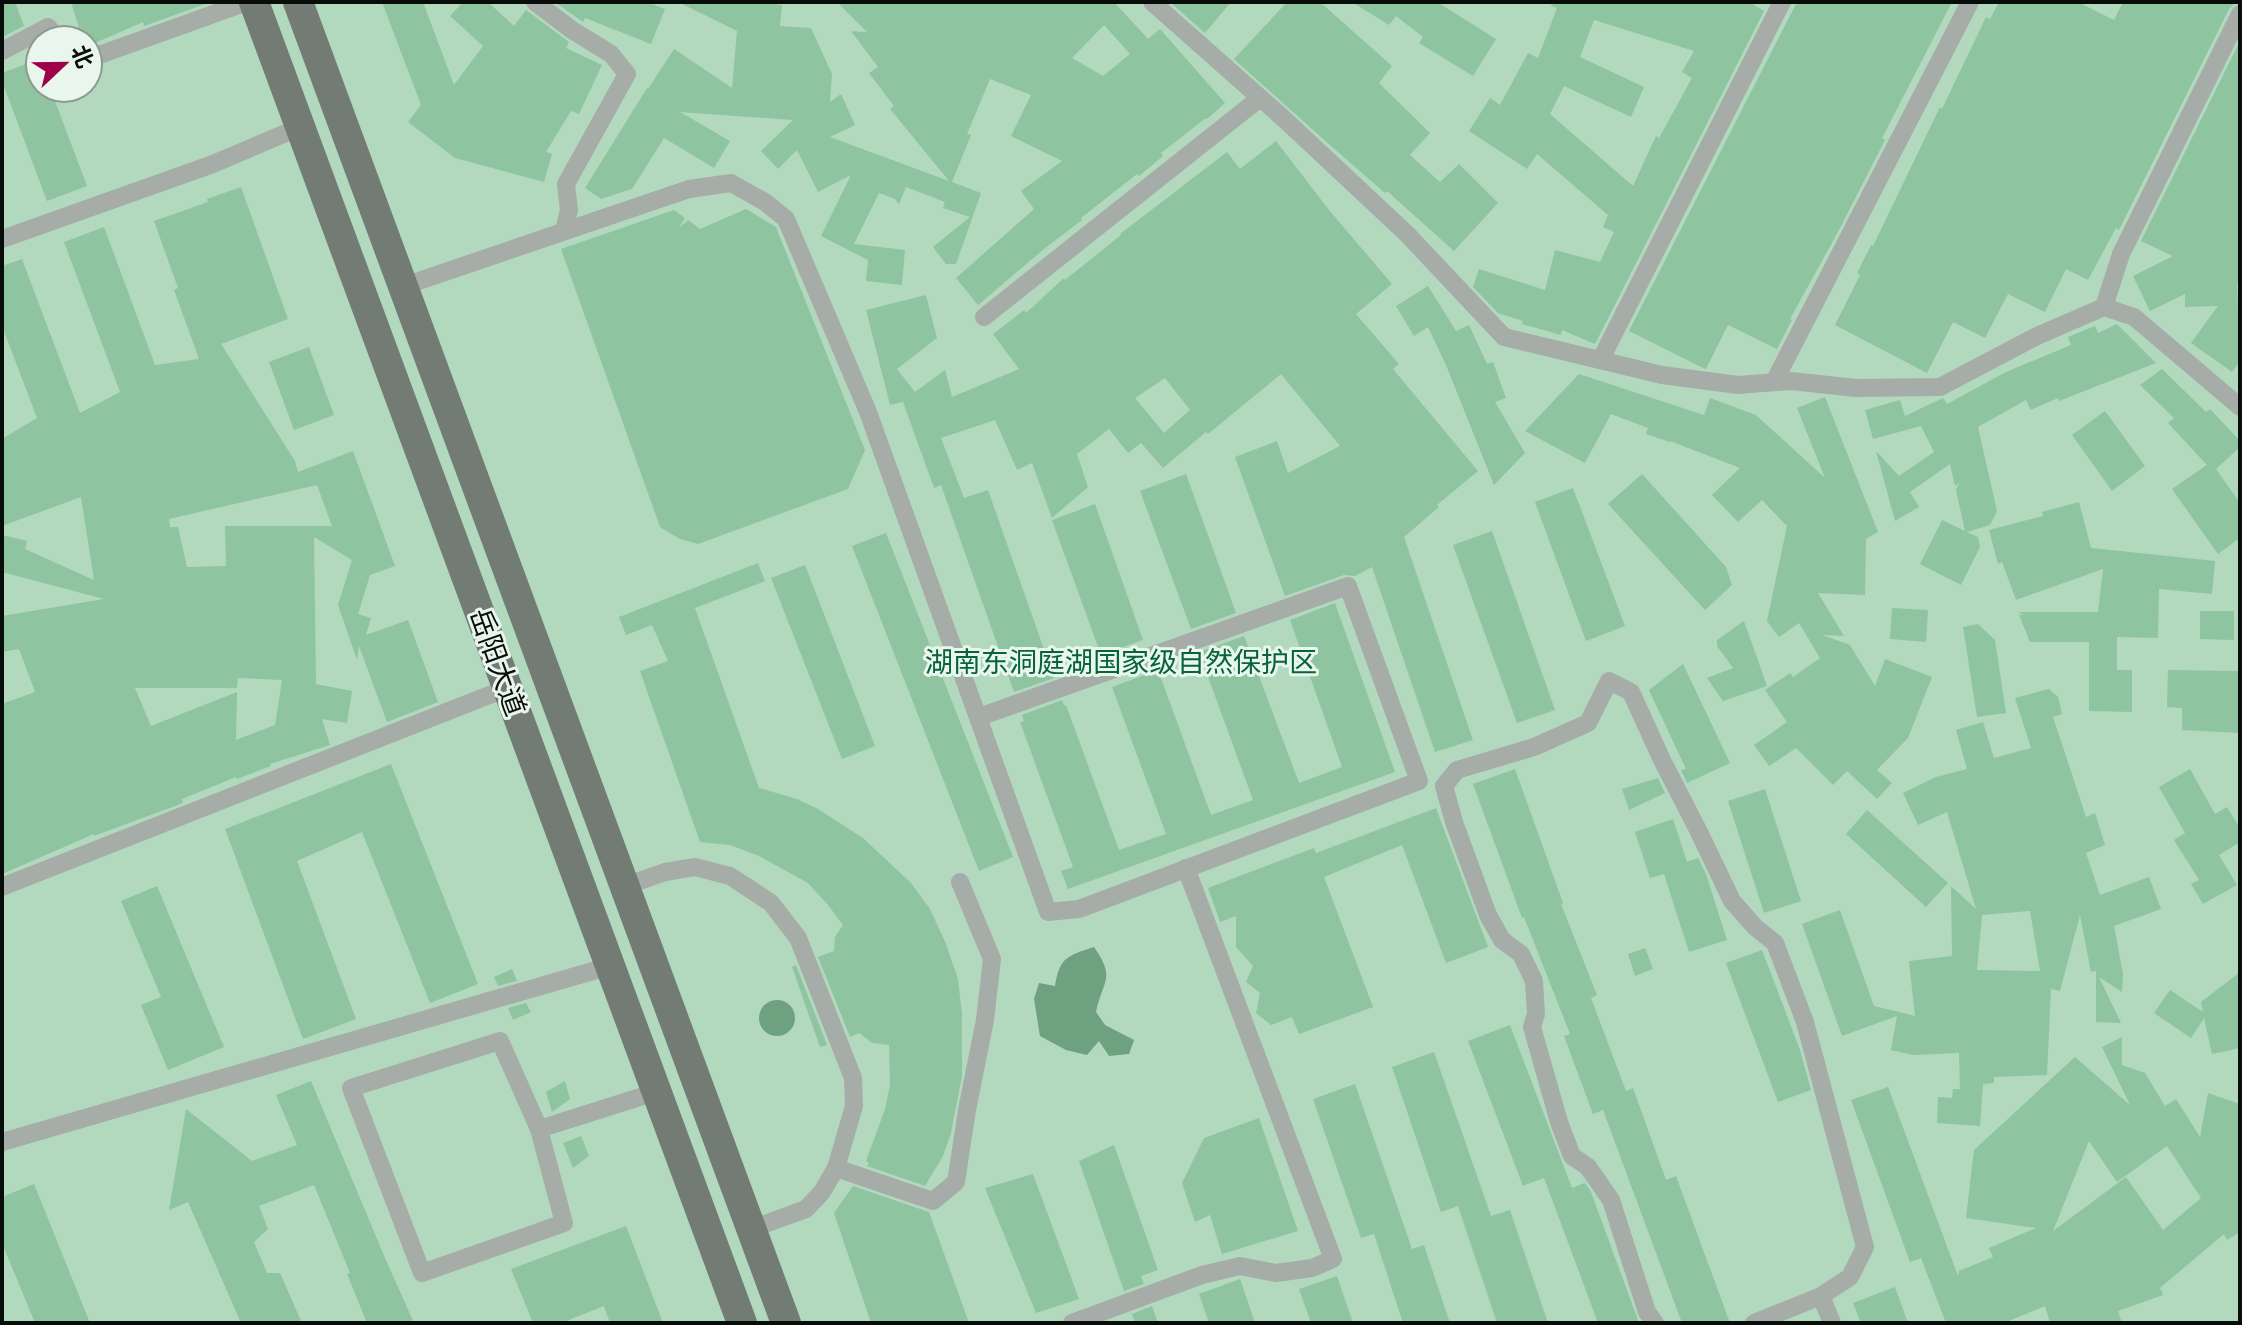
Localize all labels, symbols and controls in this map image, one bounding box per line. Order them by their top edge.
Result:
north arrow [24,24,104,104]
text: 北 [65,41,99,72]
street label: 岳阳大道 [463,604,533,720]
park label: 湖南东洞庭湖国家级自然保护区 [925,645,1317,679]

